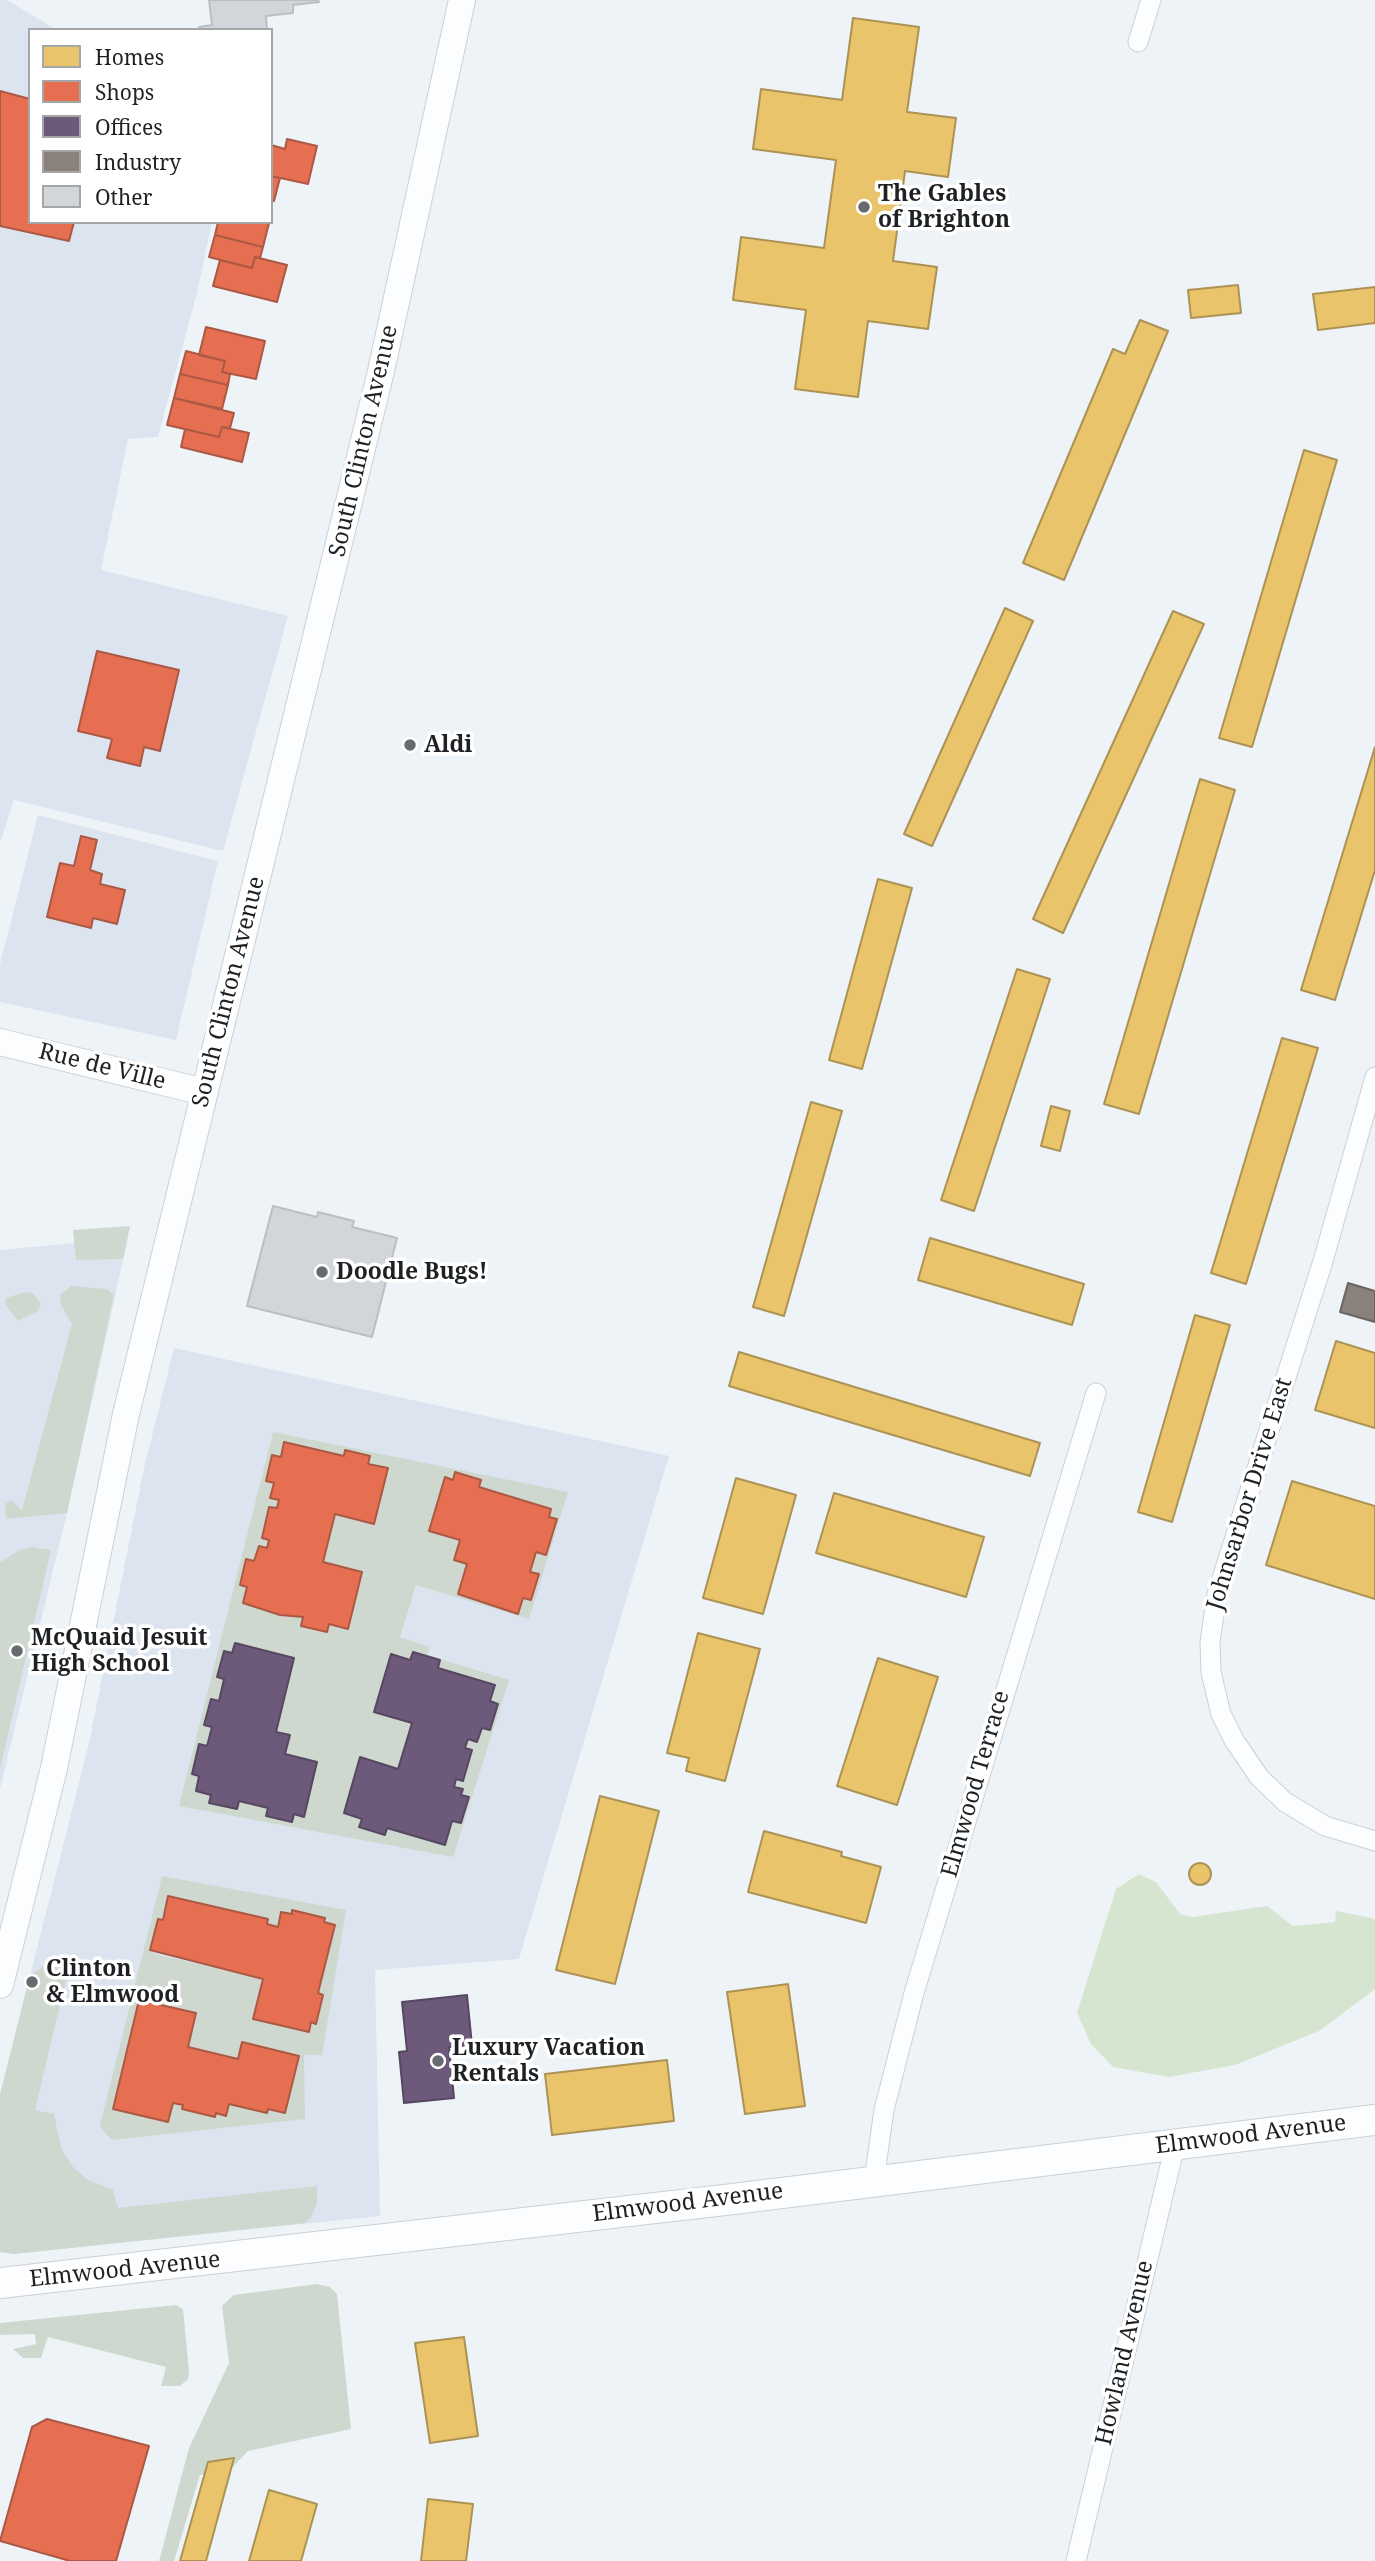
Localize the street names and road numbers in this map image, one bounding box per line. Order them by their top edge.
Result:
street label: South Clinton Avenue [324,322,404,560]
street label: South Clinton Avenue [187,874,271,1110]
street label: Rue de Ville [36,1038,168,1096]
street label: Johnsarbor Drive East [1201,1374,1299,1614]
street label: Elmwood Terrace [936,1688,1016,1880]
street label: Elmwood Avenue [1154,2110,1348,2160]
street label: Elmwood Avenue [591,2178,785,2228]
street label: Elmwood Avenue [28,2246,222,2294]
street label: Howland Avenue [1090,2258,1160,2448]

